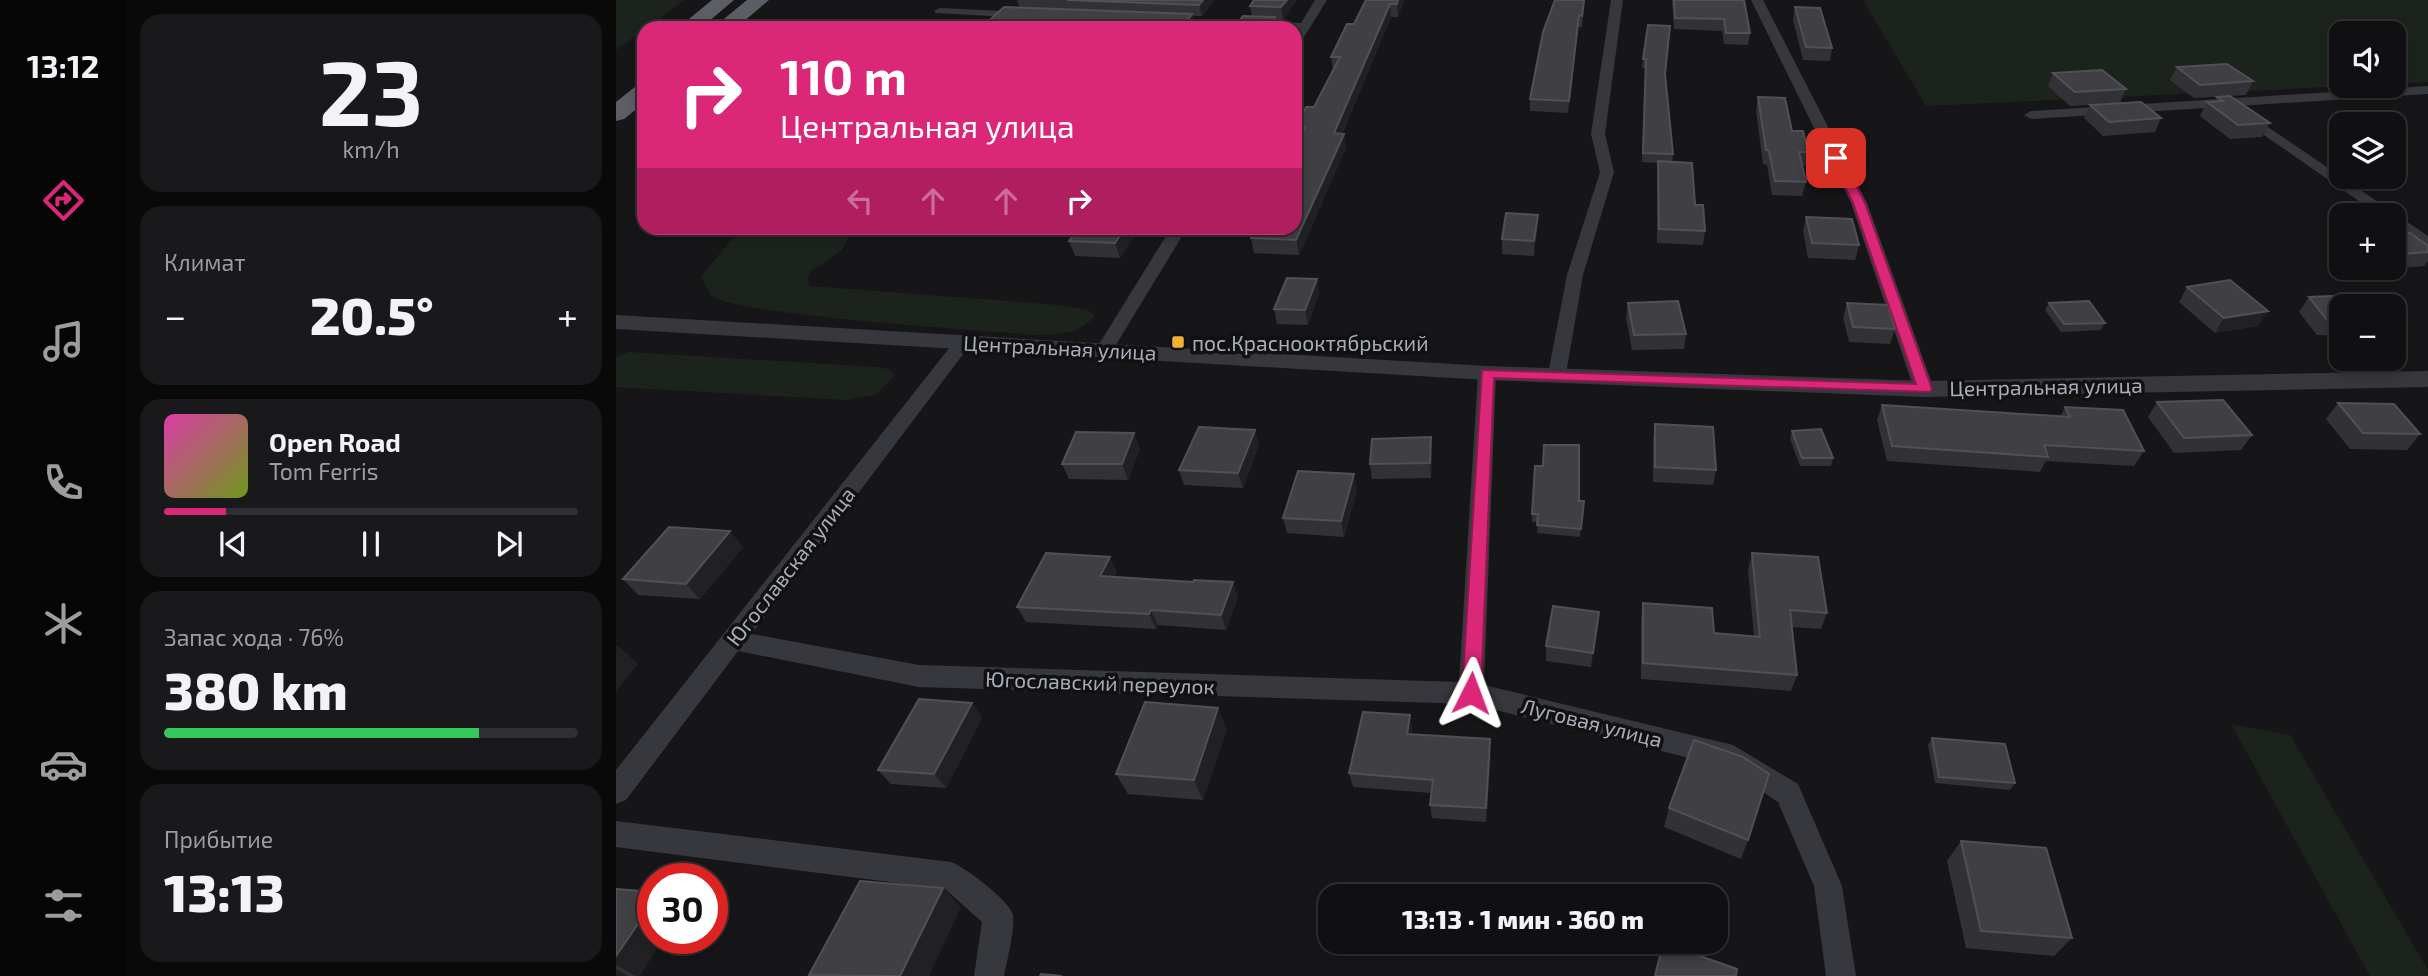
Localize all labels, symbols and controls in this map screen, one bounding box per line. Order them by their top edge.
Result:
map controls [2329,21,2406,371]
button: sound [2329,21,2406,98]
text: 23 [319,35,423,144]
text: 13:12 [27,46,99,84]
text: 110 m [780,46,907,105]
icon: right [665,49,756,140]
text: Центральная улица [780,106,1075,144]
button: layers [2329,112,2406,189]
pin [1806,128,1866,188]
text: km/h [342,135,400,163]
icon: arrive [1817,139,1855,177]
icon: directions [39,176,88,225]
icon: left [841,182,879,220]
icon: ahead [914,182,952,220]
icon: ahead [987,182,1025,220]
icon: right [1060,182,1098,220]
button: + [2329,203,2406,280]
text: Климат [164,248,245,276]
text: 20.5° [310,283,434,345]
text: − [164,292,186,338]
text: + [557,292,578,338]
button: − [2329,294,2406,371]
icon: music [39,317,88,366]
street label: Центральная улица [963,329,1157,366]
place label: пос.Краснооктябрьский [1192,330,1429,355]
marker: пос.Краснооктябрьский [1170,334,1186,350]
street label: Центральная улица [1949,372,2143,401]
text: Open Road [269,426,401,457]
text: Tom Ferris [269,457,378,485]
icon: phone [39,458,88,507]
street label: Югославская улица [720,482,860,651]
icon: previous [214,525,252,563]
icon: pause [352,525,390,563]
icon: next [490,525,528,563]
icon: climate [39,599,88,648]
text: Запас хода · 76% [164,623,344,651]
position arrow [1434,656,1508,730]
text: 380 km [164,658,348,720]
street label: Югославский переулок [985,665,1215,699]
street label: Луговая улица [1519,692,1665,753]
icon: car [39,740,88,789]
text: Прибытие [164,825,273,853]
text: 13:13 [164,860,284,922]
speed limit sign: 30 [637,863,728,954]
icon: filters [39,881,88,930]
text: 13:13 · 1 мин · 360 m [1402,903,1644,934]

